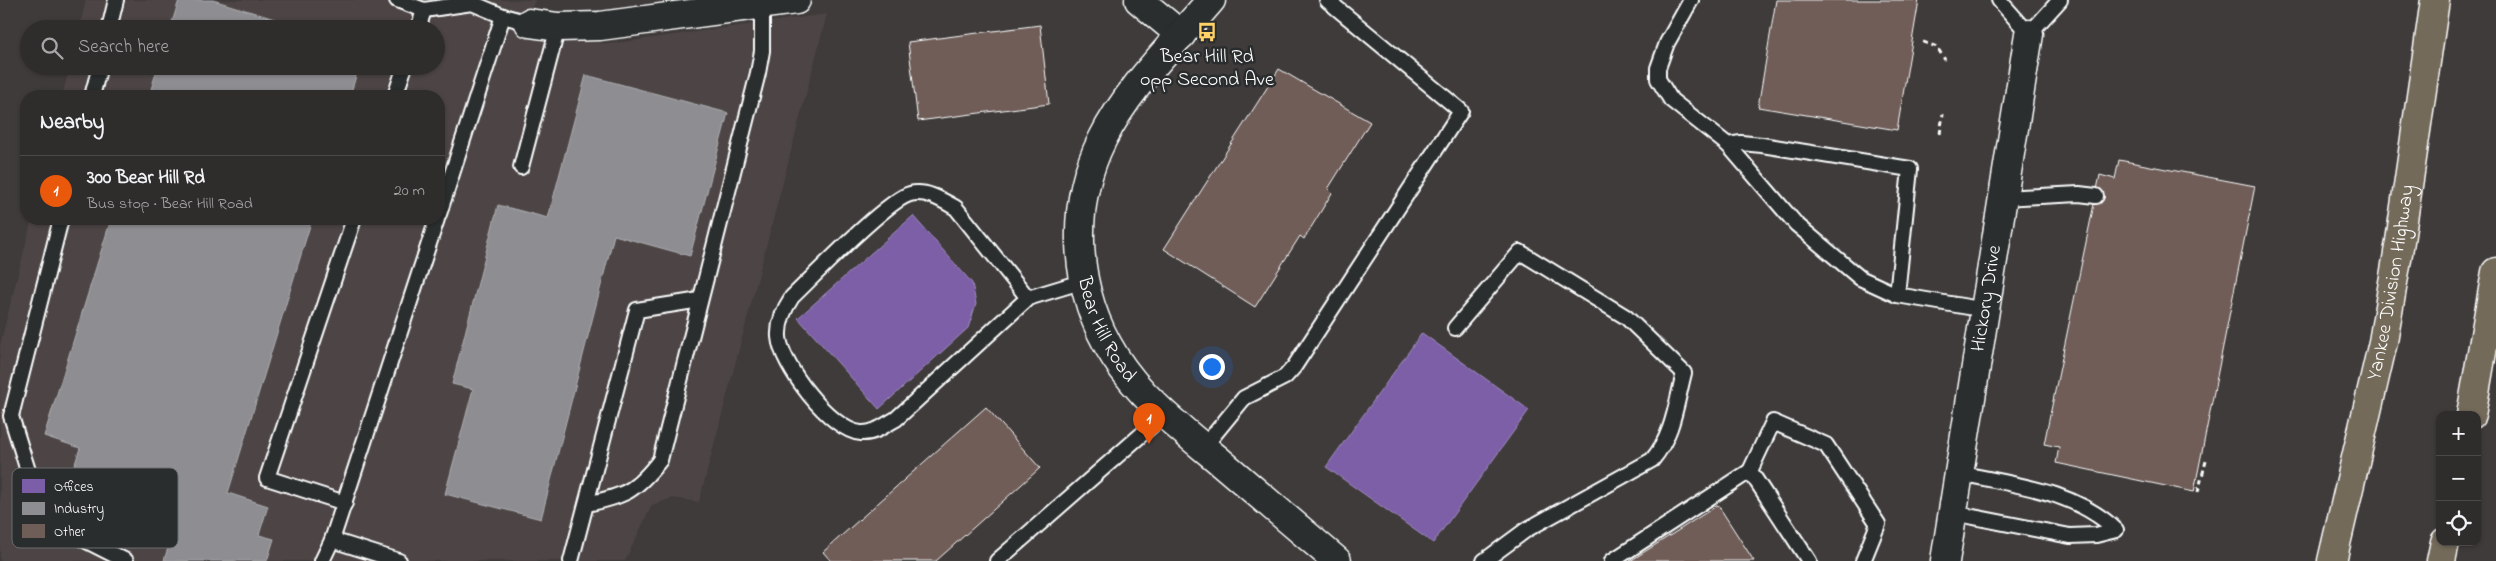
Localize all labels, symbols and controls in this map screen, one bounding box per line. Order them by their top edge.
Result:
search box [20,20,445,75]
bus stop icon: Bear Hill Rd opp Second Ave [1196,21,1218,43]
icon: search [38,34,66,62]
text: Search here [78,34,169,61]
place label: Bear Hill Rd opp Second Ave [1140,43,1274,95]
text: Nearby [40,108,104,138]
text: 300 Bear Hill Rd [87,165,205,192]
text: 1 [53,179,59,203]
text: 20 m [394,179,425,203]
street label: Yankee Division Highway [2360,183,2423,383]
text: Bus stop · Bear Hill Road [87,192,253,216]
street label: Hickory Drive [1964,243,2010,354]
street label: Bear Hill Road [1069,273,1143,389]
your location [1199,354,1225,380]
pin: 1 [1133,403,1165,444]
map controls [2436,411,2481,546]
button: + [2436,411,2481,456]
button: − [2436,456,2481,501]
legend [12,468,178,548]
text: Offices [54,477,94,498]
text: Industry [54,499,104,521]
button: locate [2436,501,2481,546]
text: Other [54,522,86,543]

